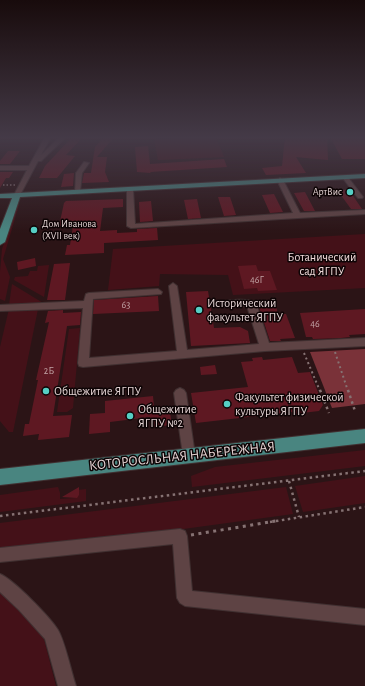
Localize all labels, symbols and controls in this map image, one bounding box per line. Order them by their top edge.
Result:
place label: АртВис [313,186,342,198]
marker: АртВис [345,187,355,197]
place label: Дом Иванова (XVII век) [42,218,96,242]
marker: Дом Иванова (XVII век) [29,225,39,235]
park label: Ботанический сад ЯГПУ [288,250,356,278]
house number: 46Г [250,274,264,286]
place label: Исторический факультет ЯГПУ [207,296,283,324]
house number: 63 [122,299,130,311]
marker: Исторический факультет ЯГПУ [194,305,204,315]
house number: 46 [310,318,320,330]
house number: 2Б [44,365,54,377]
place label: Общежитие ЯГПУ [54,384,141,398]
marker: Общежитие ЯГПУ [41,386,51,396]
place label: Факультет физической культуры ЯГПУ [235,390,344,418]
marker: Факультет физической культуры ЯГПУ [222,399,232,409]
place label: Общежитие ЯГПУ №2 [138,402,196,430]
marker: Общежитие ЯГПУ №2 [125,411,135,421]
street label: КОТОРОСЛЬНАЯ НАБЕРЕЖНАЯ [88,438,276,474]

